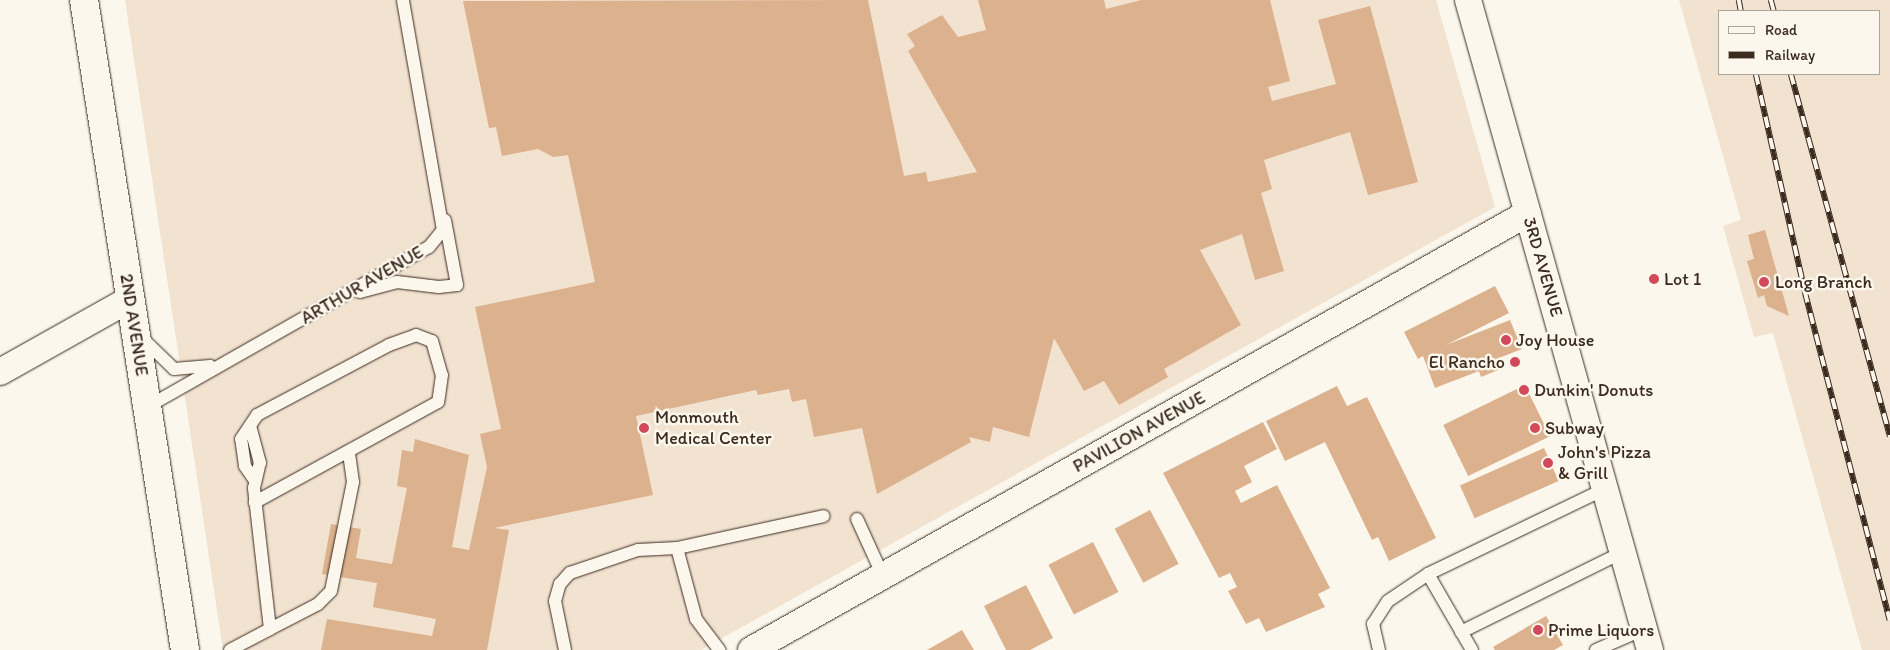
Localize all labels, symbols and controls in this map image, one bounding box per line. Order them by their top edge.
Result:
legend [1718,10,1880,75]
text: Road [1765,21,1797,39]
text: Railway [1765,46,1815,64]
street label: 3RD AVENUE [1519,215,1567,319]
street label: ARTHUR AVENUE [297,241,427,329]
place label: Lot 1 [1664,268,1701,290]
place label: Long Branch [1775,271,1873,293]
street label: 2ND AVENUE [115,273,153,377]
marker: Lot 1 [1648,273,1660,285]
marker: Long Branch [1757,275,1771,289]
place label: Joy House [1516,329,1594,351]
marker: Joy House [1500,334,1512,346]
place label: El Rancho [1429,351,1505,373]
marker: El Rancho [1509,356,1521,368]
place label: Dunkin' Donuts [1534,379,1653,401]
marker: Dunkin' Donuts [1518,384,1530,396]
street label: PAVILION AVENUE [1069,387,1209,477]
place label: Monmouth Medical Center [655,407,772,449]
place label: Subway [1545,417,1604,439]
marker: Monmouth Medical Center [637,421,651,435]
marker: Subway [1529,422,1541,434]
place label: John's Pizza & Grill [1558,442,1651,484]
marker: John's Pizza & Grill [1542,457,1554,469]
place label: Prime Liquors [1548,619,1654,641]
marker: Prime Liquors [1532,624,1544,636]

